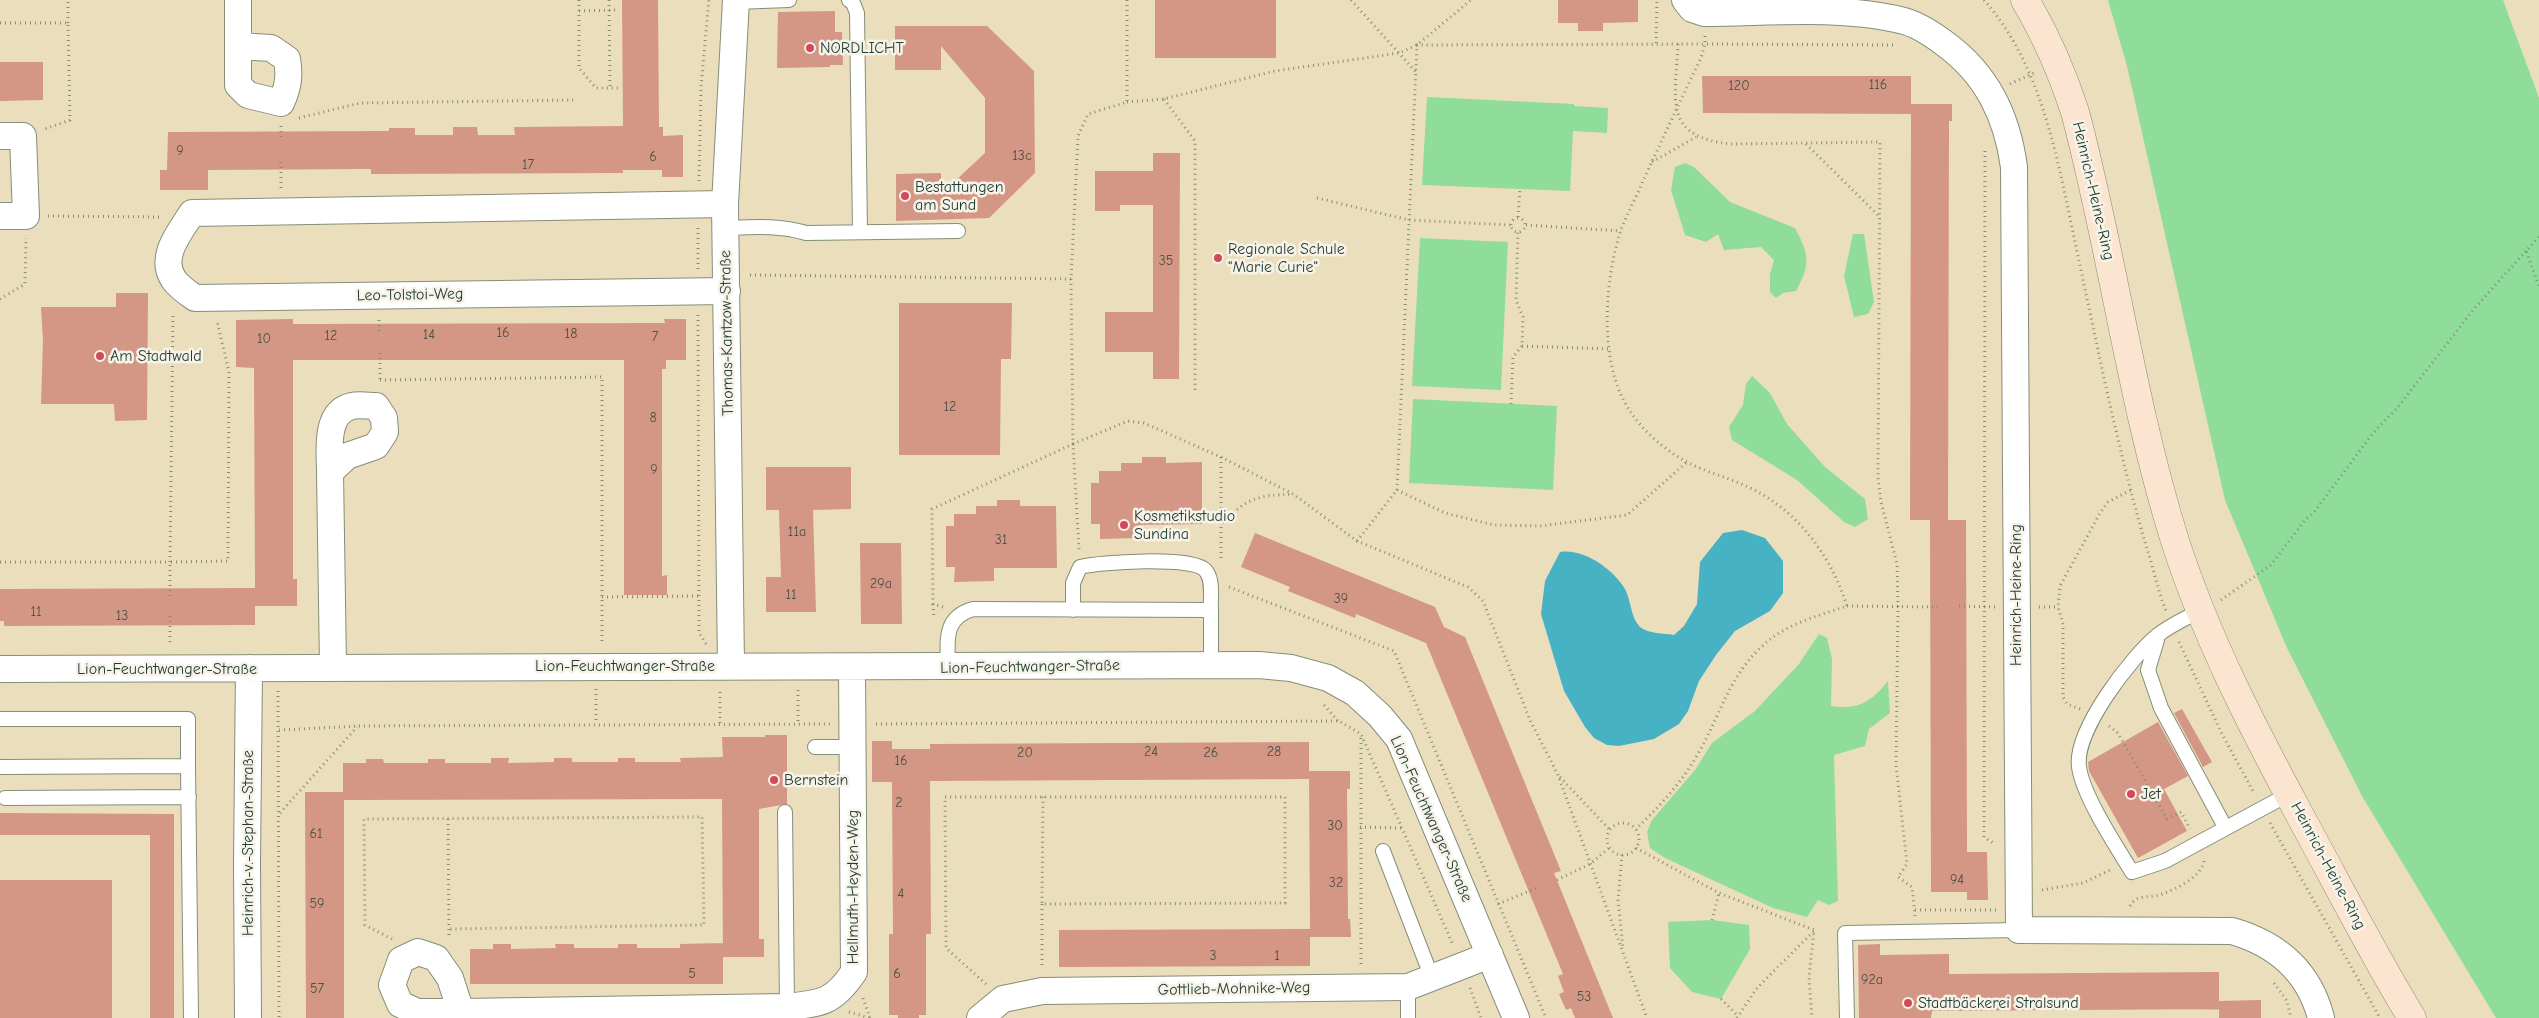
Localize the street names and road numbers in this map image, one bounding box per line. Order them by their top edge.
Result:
street label: Heinrich-Heine-Ring [2068,120,2118,262]
street label: Thomas-Kantzow-Straße [716,250,738,416]
street label: Leo-Tolstoi-Weg [357,284,463,306]
street label: Heinrich-Heine-Ring [2006,524,2026,666]
street label: Lion-Feuchtwanger-Straße [535,656,715,676]
street label: Lion-Feuchtwanger-Straße [940,656,1120,678]
street label: Lion-Feuchtwanger-Straße [77,659,257,679]
street label: Lion-Feuchtwanger-Straße [1386,733,1476,905]
street label: Heinrich-v.-Stephan-Straße [238,750,258,936]
street label: Heinrich-Heine-Ring [2286,799,2370,933]
street label: Hellmuth-Heyden-Weg [843,810,863,964]
street label: Gottlieb-Mohnike-Weg [1158,978,1310,1000]

